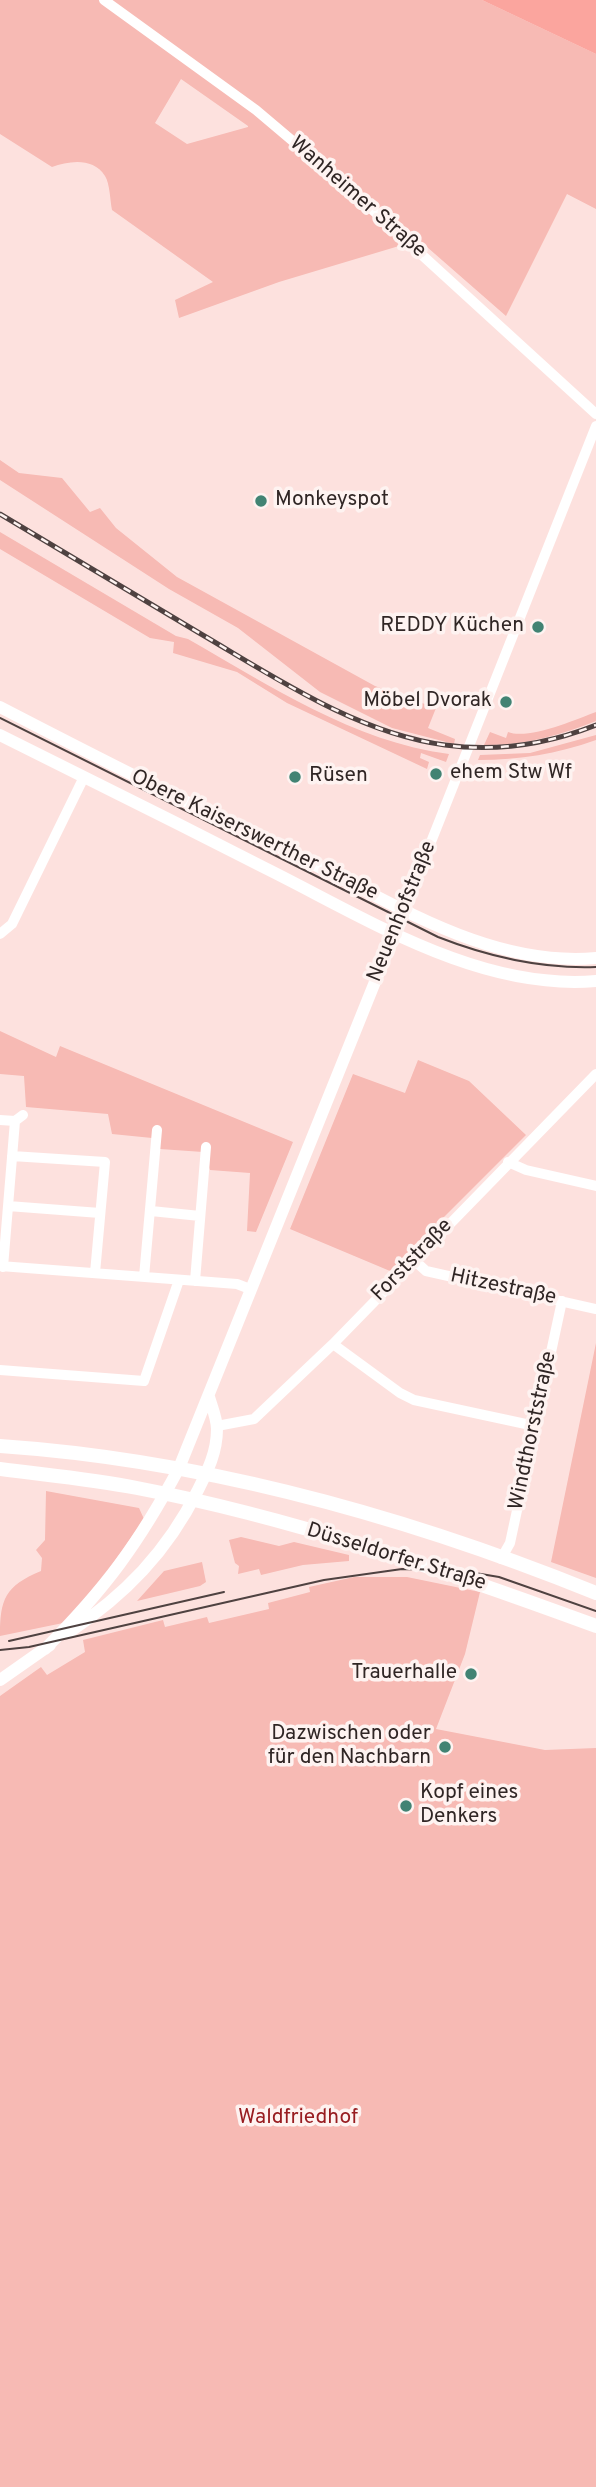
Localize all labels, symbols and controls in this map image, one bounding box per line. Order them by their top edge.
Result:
street label: Wanheimer Straße [283,132,431,264]
place label: Monkeyspot [275,488,389,514]
marker: Monkeyspot [253,493,269,509]
place label: REDDY Küchen [380,614,524,640]
marker: REDDY Küchen [530,619,546,635]
place label: Möbel Dvorak [363,689,492,715]
marker: Möbel Dvorak [498,694,514,710]
place label: ehem Stw Wf [450,761,572,787]
place label: Rüsen [309,764,368,790]
street label: Obere Kaiserswerther Straße [126,765,382,907]
marker: ehem Stw Wf [428,766,444,782]
marker: Rüsen [287,769,303,785]
street label: Neuenhofstraße [363,838,443,986]
street label: Forststraße [367,1214,459,1308]
street label: Hitzestraße [448,1264,558,1312]
street label: Windthorststraße [505,1349,563,1513]
street label: Düsseldorfer Straße [303,1519,489,1597]
place label: Trauerhalle [351,1661,457,1687]
marker: Trauerhalle [463,1666,479,1682]
place label: Dazwischen oder für den Nachbarn [268,1722,431,1772]
marker: Dazwischen oder für den Nachbarn [437,1739,453,1755]
place label: Kopf eines Denkers [420,1781,518,1831]
marker: Kopf eines Denkers [398,1798,414,1814]
park label: Waldfriedhof [238,2106,358,2132]

